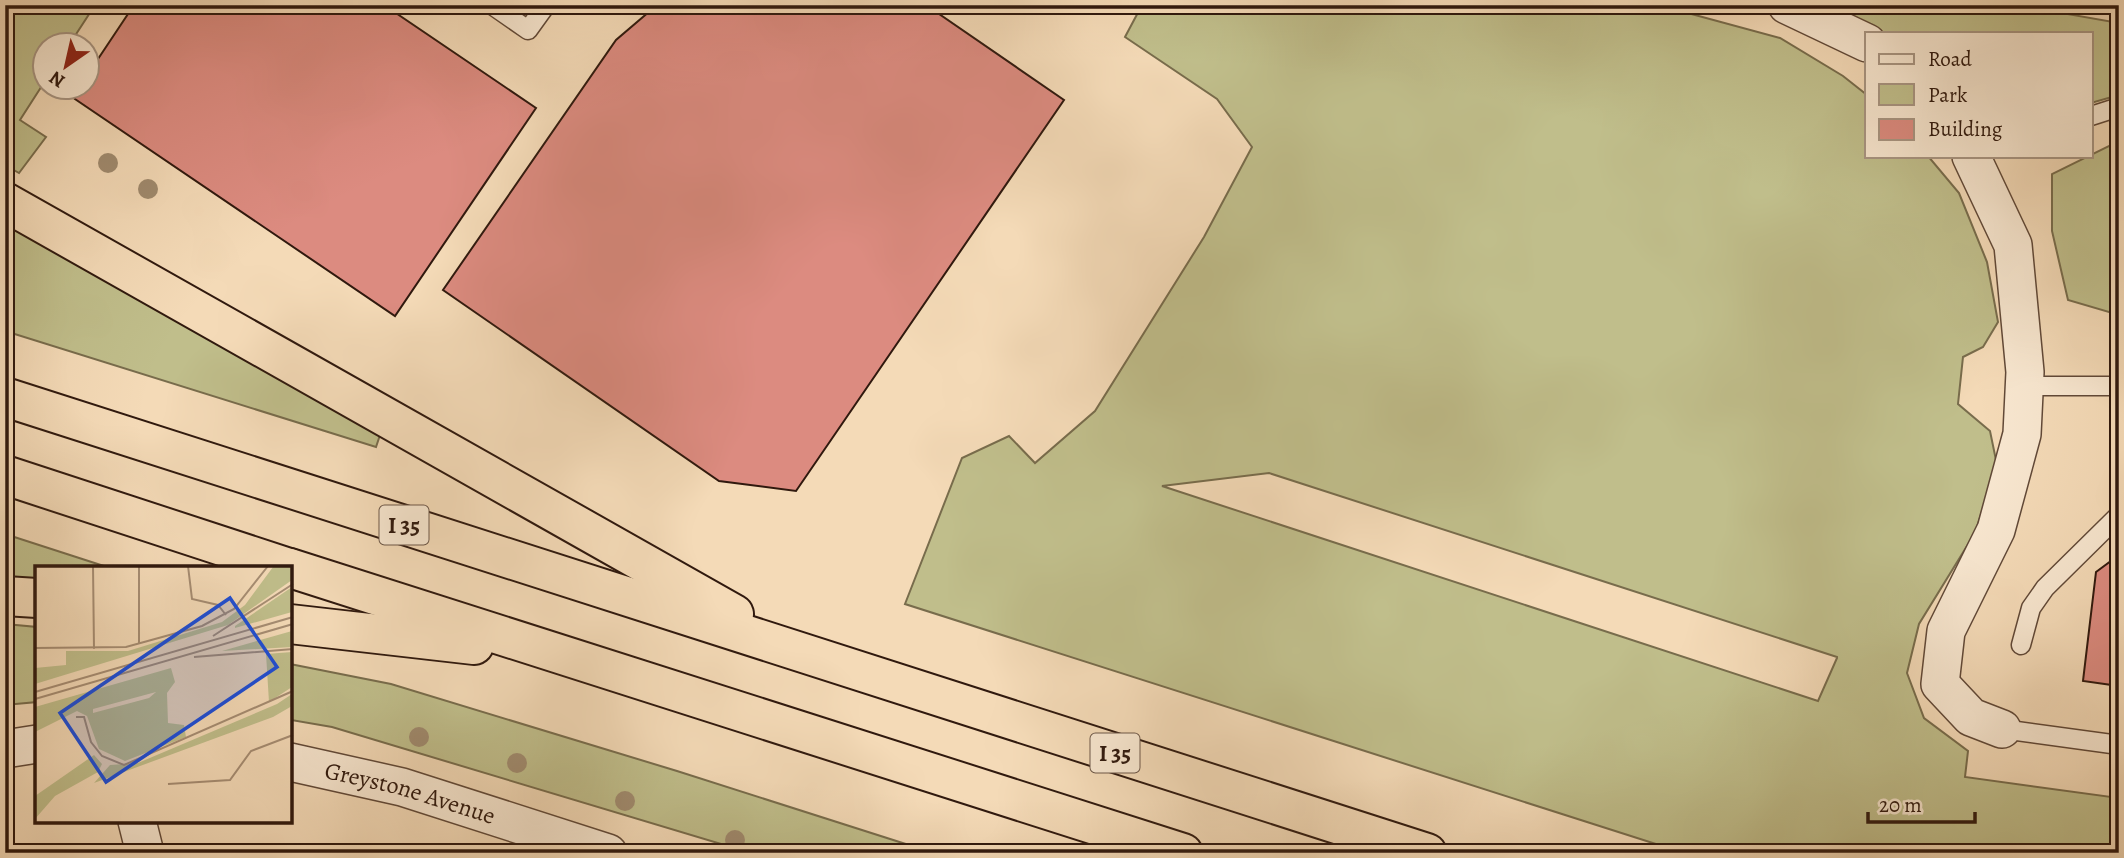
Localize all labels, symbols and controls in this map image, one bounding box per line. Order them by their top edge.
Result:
north arrow [32,32,102,102]
legend [1865,32,2092,158]
text: Road [1928,45,1972,73]
text: N [44,65,70,94]
text: Park [1928,81,1968,109]
text: Building [1928,115,2003,143]
road number: I 35 [380,505,428,544]
inset map [35,566,292,823]
road number: I 35 [1090,734,1140,772]
street label: Greystone Avenue [322,754,499,832]
scale bar [1868,781,1975,825]
text: 20 m [1879,791,1922,819]

